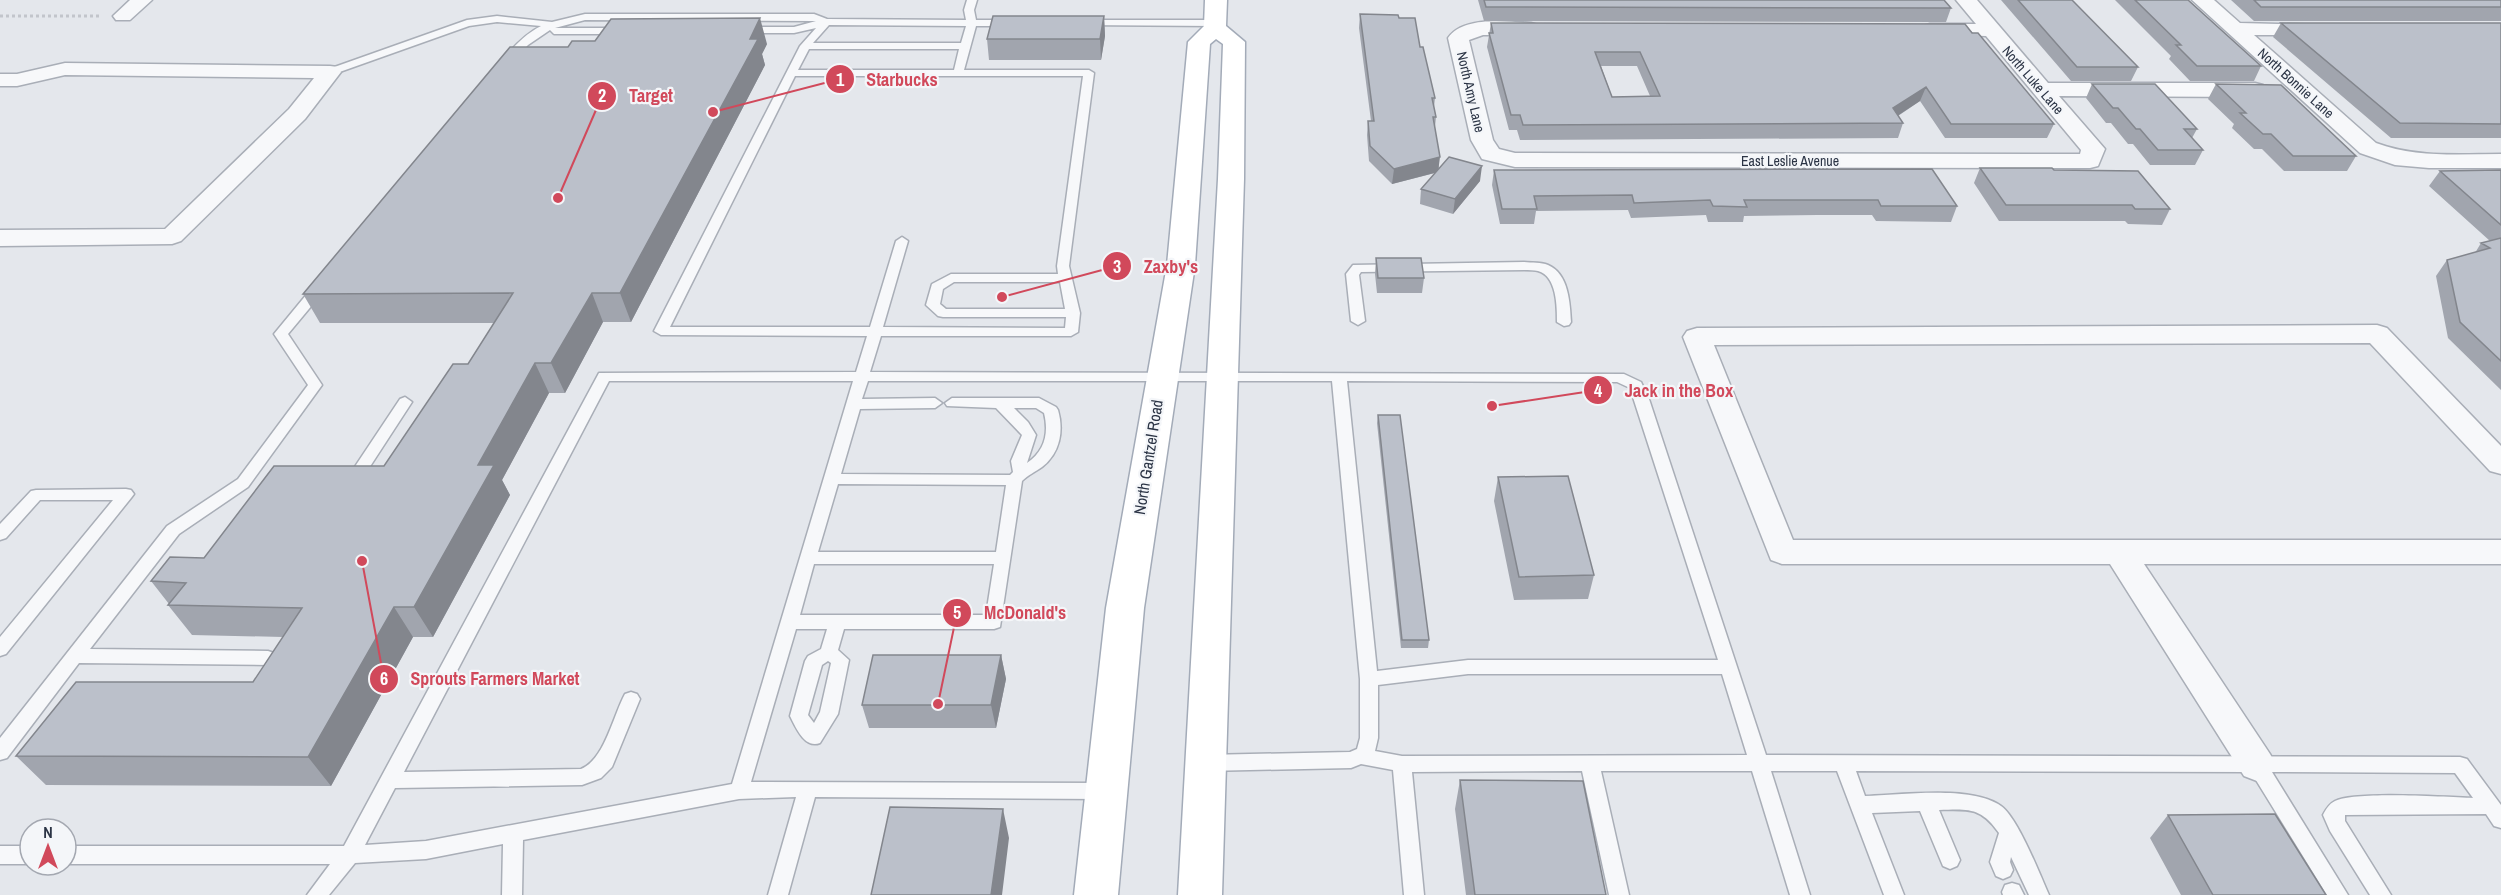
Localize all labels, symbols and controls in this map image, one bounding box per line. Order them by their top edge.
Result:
street label: North Luke Lane [1998,42,2068,118]
street label: North Bonnie Lane [2254,44,2338,122]
street label: North Amy Lane [1453,50,1489,134]
callout: Starbucks [825,61,950,97]
text: 1 [836,67,845,92]
text: Starbucks [866,67,938,92]
callout: Target [587,78,685,114]
text: 2 [598,83,606,108]
text: Target [629,83,673,108]
street label: East Leslie Avenue [1741,152,1839,170]
callout: Zaxby's [1102,248,1210,284]
text: 3 [1113,254,1121,279]
text: Zaxby's [1144,254,1198,279]
callout: Jack in the Box [1583,372,1745,408]
text: 4 [1594,378,1603,403]
text: Jack in the Box [1625,378,1734,403]
street label: North Gantzel Road [1128,398,1168,516]
callout: McDonald's [942,595,1078,631]
text: 5 [953,600,961,625]
text: McDonald's [984,600,1066,625]
callout: Sprouts Farmers Market [369,661,592,697]
text: 6 [380,666,388,691]
text: Sprouts Farmers Market [410,666,580,691]
north arrow [18,817,78,877]
text: N [43,821,53,843]

